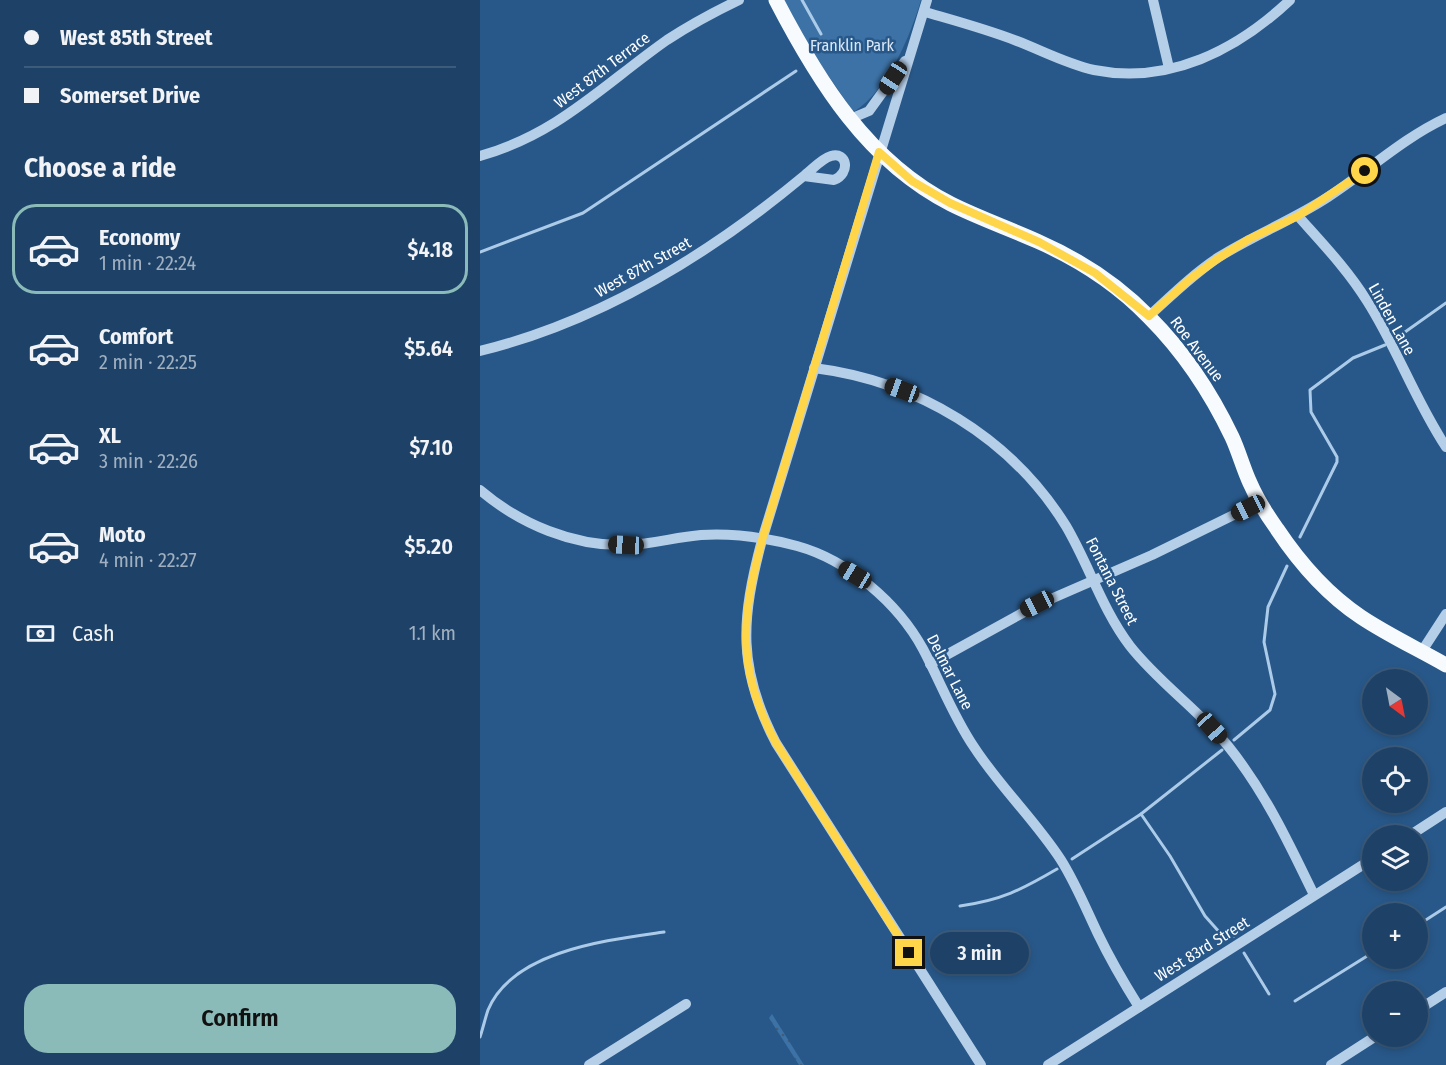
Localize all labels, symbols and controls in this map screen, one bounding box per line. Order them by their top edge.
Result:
text: West 85th Street [60,24,213,51]
street label: West 87th Terrace [551,28,654,112]
park label: Franklin Park [810,36,895,55]
car [876,58,910,98]
text: Somerset Drive [60,82,200,109]
text: Choose a ride [24,152,176,184]
route start [1351,157,1378,184]
icon: car [27,222,81,276]
text: Economy [99,224,180,251]
street label: West 87th Street [592,232,695,301]
text: $4.18 [408,236,453,263]
text: 1 min · 22:24 [99,251,196,275]
street label: Linden Lane [1364,280,1420,358]
street label: Roe Avenue [1166,313,1228,385]
icon: car [27,321,81,375]
text: Comfort [99,323,173,350]
text: $5.64 [404,335,453,362]
text: 2 min · 22:25 [99,350,197,374]
car [882,375,922,405]
icon: car [27,420,81,474]
text: XL [99,422,121,449]
text: $7.10 [409,434,453,461]
text: 3 min · 22:26 [99,449,198,473]
car [1228,492,1268,524]
icon: car [27,519,81,573]
text: Moto [99,521,146,548]
text: $5.20 [405,533,453,560]
street label: Fontana Street [1082,534,1143,629]
car [608,535,644,555]
text: 4 min · 22:27 [99,548,197,572]
car [835,558,875,592]
car [1017,588,1057,620]
icon: cash [24,617,57,650]
text: Cash [72,620,115,647]
text: 1.1 km [409,621,456,645]
street label: Delmar Lane [923,631,977,713]
north arrow [1362,669,1428,735]
map controls [1362,669,1428,1047]
car [1193,709,1231,747]
button: locate [1362,747,1428,813]
button: layers [1362,825,1428,891]
button: + [1362,903,1428,969]
street label: West 83rd Street [1151,912,1253,986]
callout: 3 min [930,932,1029,974]
route end [895,939,922,966]
text: 3 min [957,941,1002,965]
button: − [1362,981,1428,1047]
button: Confirm [24,984,456,1053]

